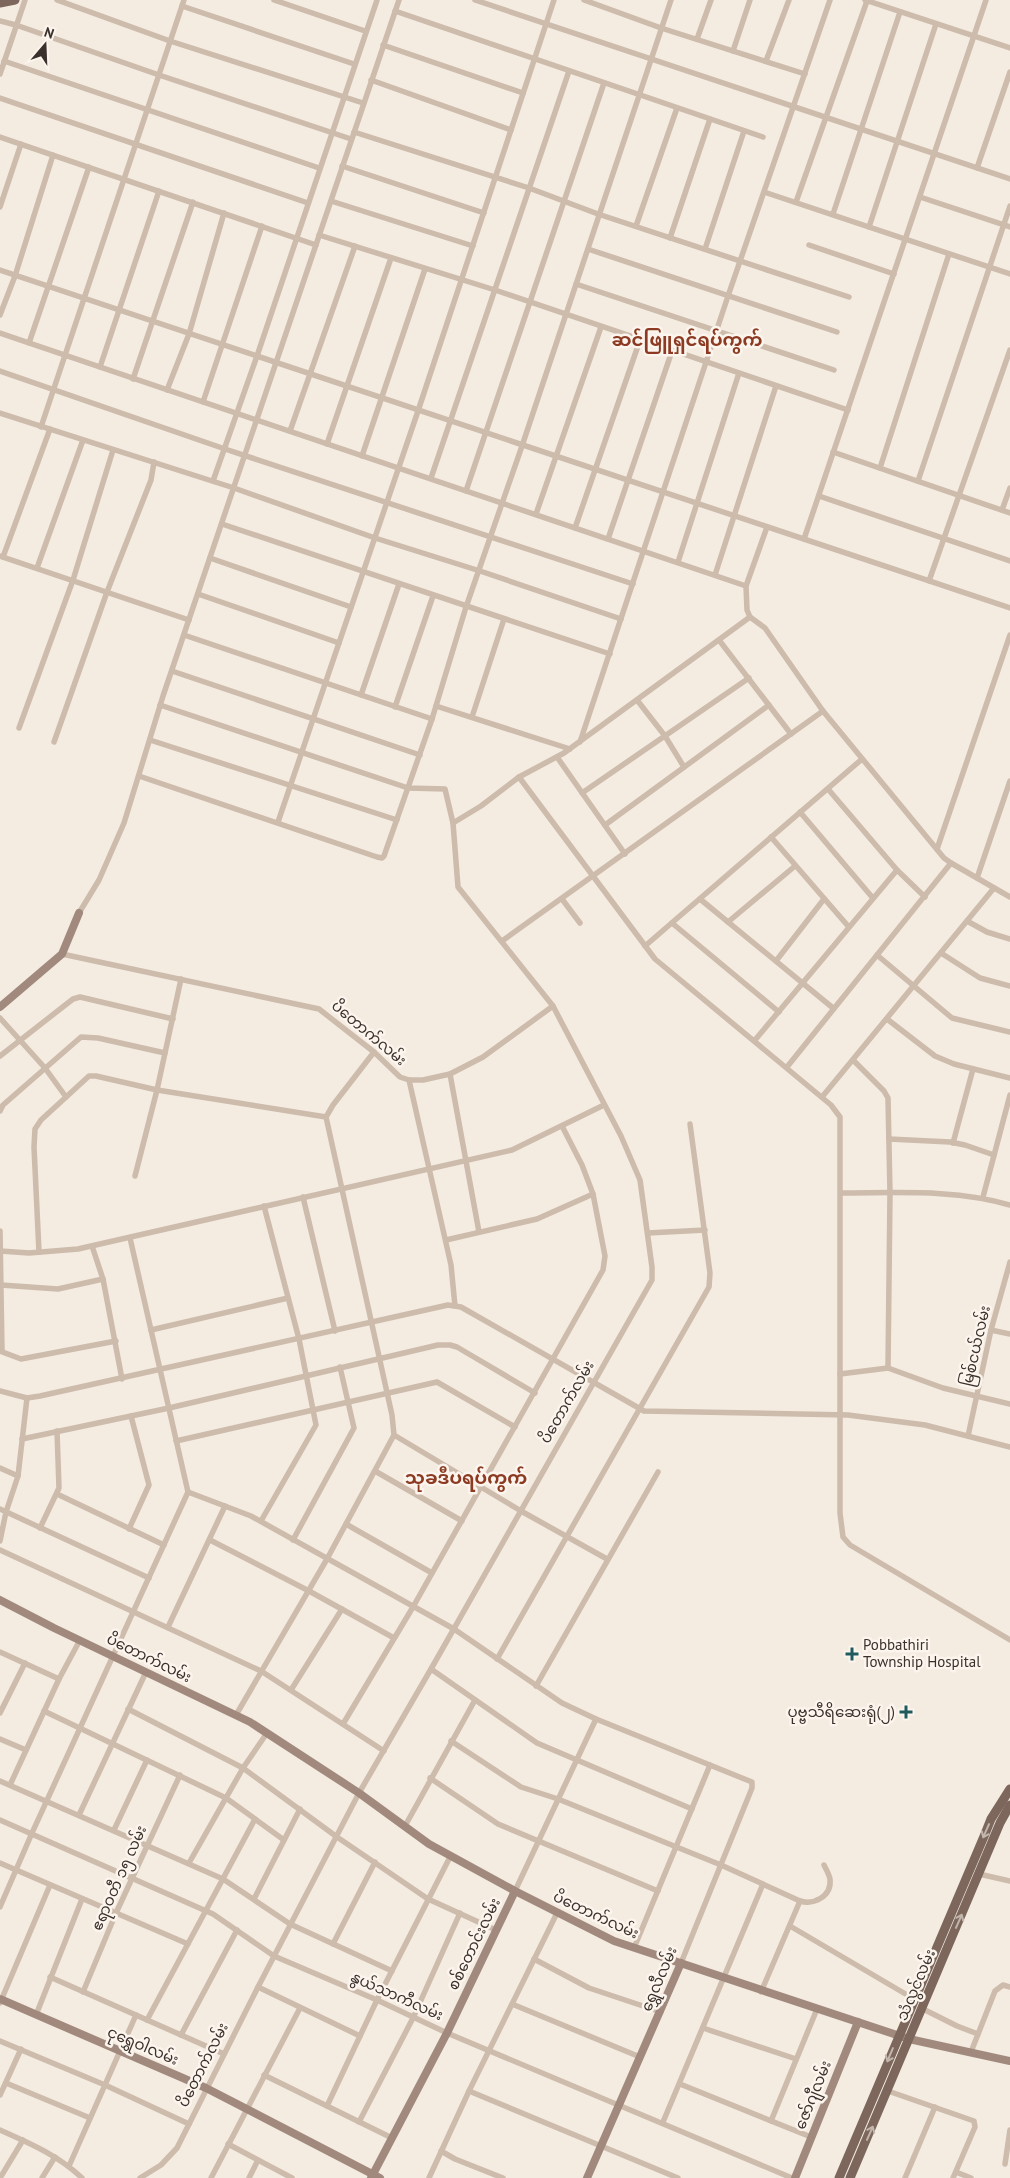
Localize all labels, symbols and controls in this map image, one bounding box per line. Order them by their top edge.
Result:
north arrow [20,20,70,70]
text: N [42,23,57,43]
district label: ဆင်ဖြူရှင်ရပ်ကွက် [612,328,762,354]
street label: ပိတောက်လမ်း [328,996,411,1070]
street label: မြစ်ငယ်လမ်း [957,1304,997,1389]
street label: ပိတောက်လမ်း [535,1357,598,1446]
district label: သုခဒီပရပ်ကွက် [405,1466,527,1492]
street label: ပိတောက်လမ်း [104,1629,195,1686]
place label: Pobbathiri Township Hospital [863,1635,981,1671]
marker: Pobbathiri Township Hospital [845,1647,859,1661]
place label: ပုဗ္ဗသီရိဆေးရုံ(၂) [787,1702,895,1724]
marker: ပုဗ္ဗသီရိဆေးရုံ(၂) [899,1705,913,1719]
street label: ဧရာဝတီ ၁၅ လမ်း [87,1822,153,1935]
one-way arrow [980,1823,990,1838]
street label: ပိတောက်လမ်း [550,1886,642,1943]
street label: စစ်တောင်းလမ်း [443,1895,504,1993]
one-way arrow [954,1914,964,1929]
street label: ရွှေလီလမ်း [636,1943,683,2015]
street label: သံလွင်လမ်း [892,1946,941,2024]
street label: နွယ်သာကီလမ်း [347,1967,446,2026]
street label: ပိတောက်လမ်း [173,2019,232,2110]
street label: ငုရွှေဝါလမ်း [103,2022,182,2072]
one-way arrow [885,2047,895,2062]
street label: ဇော်ဂျီလမ်း [790,2058,838,2133]
one-way arrow [865,2126,875,2141]

